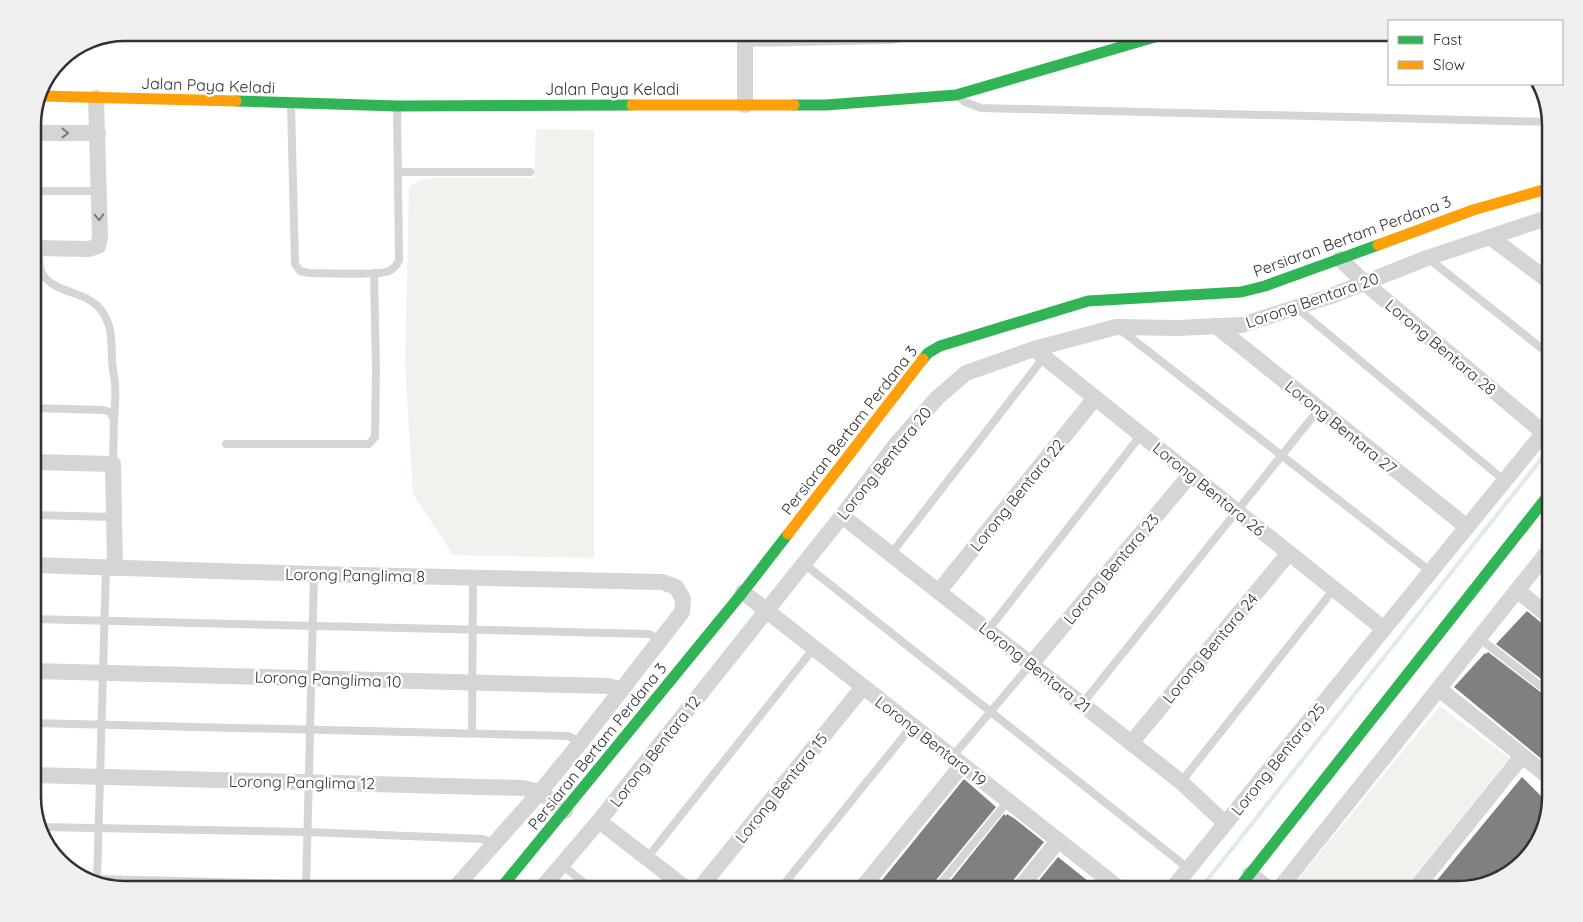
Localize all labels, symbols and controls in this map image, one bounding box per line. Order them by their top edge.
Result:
legend [1388,20,1563,85]
text: Fast [1433,30,1462,49]
text: Slow [1433,55,1465,74]
street label: Jalan Paya Keladi [141,73,275,97]
street label: Jalan Paya Keladi [545,79,679,99]
one-way arrow [62,128,69,138]
street label: Persiaran Bertam Perdana 3 [1250,191,1454,281]
one-way arrow [94,213,105,221]
street label: Lorong Bentara 20 [1243,268,1381,332]
street label: Lorong Bentara 28 [1381,295,1501,399]
street label: Persiaran Bertam Perdana 3 [777,341,921,519]
street label: Lorong Bentara 27 [1281,376,1401,478]
street label: Lorong Bentara 20 [832,403,936,523]
street label: Lorong Bentara 22 [966,435,1069,555]
street label: Lorong Bentara 26 [1149,438,1269,541]
street label: Lorong Bentara 23 [1059,510,1163,628]
street label: Lorong Panglima 8 [285,564,425,586]
street label: Lorong Bentara 24 [1158,589,1262,707]
street label: Lorong Bentara 21 [975,617,1095,717]
street label: Persiaran Bertam Perdana 3 [523,658,671,834]
street label: Lorong Panglima 10 [254,666,402,692]
street label: Lorong Bentara 12 [605,691,705,811]
street label: Lorong Bentara 19 [871,691,991,791]
street label: Lorong Bentara 25 [1227,699,1329,819]
street label: Lorong Bentara 15 [731,729,831,847]
street label: Lorong Panglima 12 [229,771,375,793]

